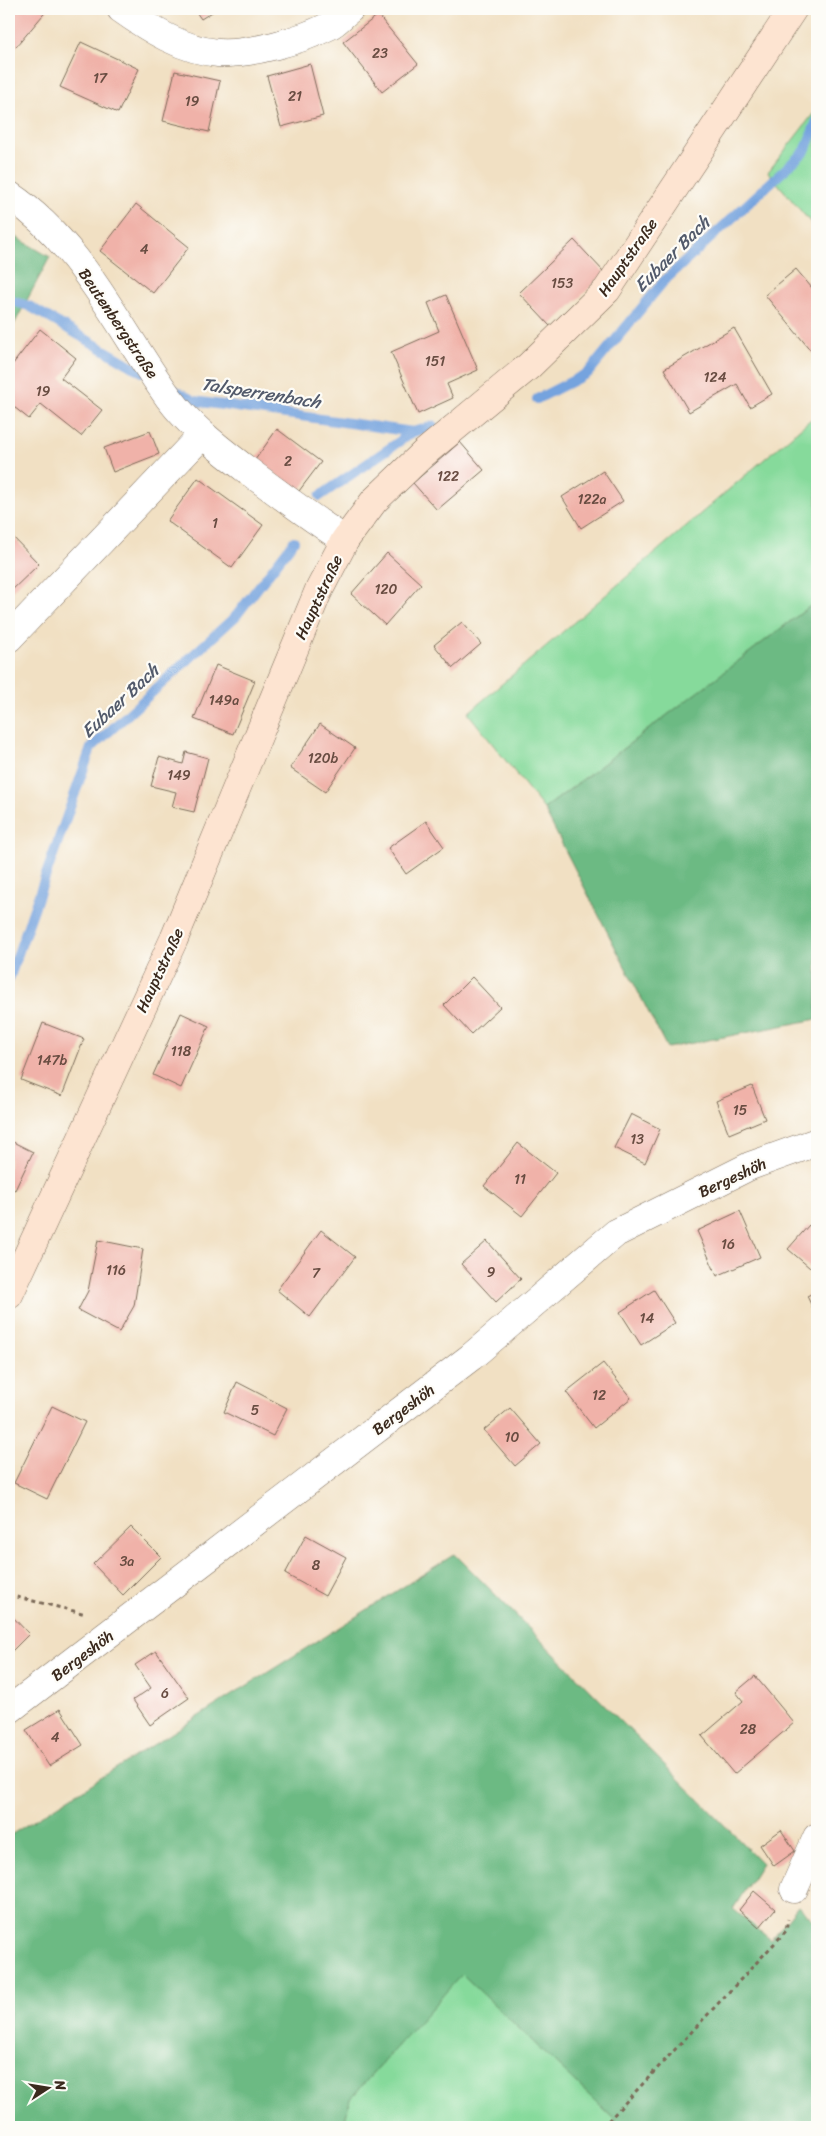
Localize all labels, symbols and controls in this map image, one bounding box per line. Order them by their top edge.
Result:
house number: 23 [372,41,388,66]
house number: 17 [93,66,108,91]
house number: 21 [288,84,302,109]
house number: 19 [185,89,200,114]
water label: Eubaer Bach [626,207,719,300]
street label: Hauptstraße [589,212,665,303]
house number: 4 [140,237,149,262]
street label: Beutenbergstraße [71,262,167,385]
house number: 153 [551,271,573,296]
house number: 151 [425,349,445,374]
house number: 124 [704,365,727,390]
water label: Talsperrenbach [199,368,324,418]
house number: 19 [36,379,51,404]
house number: 2 [284,449,292,474]
house number: 122 [437,464,459,489]
house number: 122a [577,487,607,512]
house number: 1 [212,511,218,536]
street label: Hauptstraße [286,550,351,644]
house number: 120 [375,577,398,602]
water label: Eubaer Bach [73,655,168,746]
house number: 149a [209,688,239,713]
house number: 120b [308,746,339,771]
house number: 149 [167,763,191,788]
street label: Hauptstraße [127,923,192,1017]
house number: 118 [171,1039,192,1064]
house number: 147b [37,1048,68,1073]
house number: 15 [733,1098,748,1123]
house number: 13 [630,1127,644,1152]
street label: Bergeshöh [693,1149,771,1206]
house number: 11 [514,1167,526,1192]
house number: 16 [721,1232,735,1257]
house number: 116 [106,1258,126,1283]
house number: 9 [487,1260,496,1285]
house number: 7 [312,1261,321,1286]
house number: 14 [640,1306,655,1331]
street label: Bergeshöh [366,1376,441,1443]
house number: 12 [592,1383,606,1408]
house number: 5 [251,1398,260,1423]
house number: 10 [505,1425,520,1450]
house number: 3a [120,1549,134,1574]
house number: 8 [312,1553,321,1578]
street label: Bergeshöh [45,1622,120,1689]
house number: 6 [161,1681,169,1706]
house number: 28 [740,1717,757,1742]
house number: 4 [51,1725,60,1750]
north arrow [22,2064,72,2114]
text: N [47,2077,74,2093]

